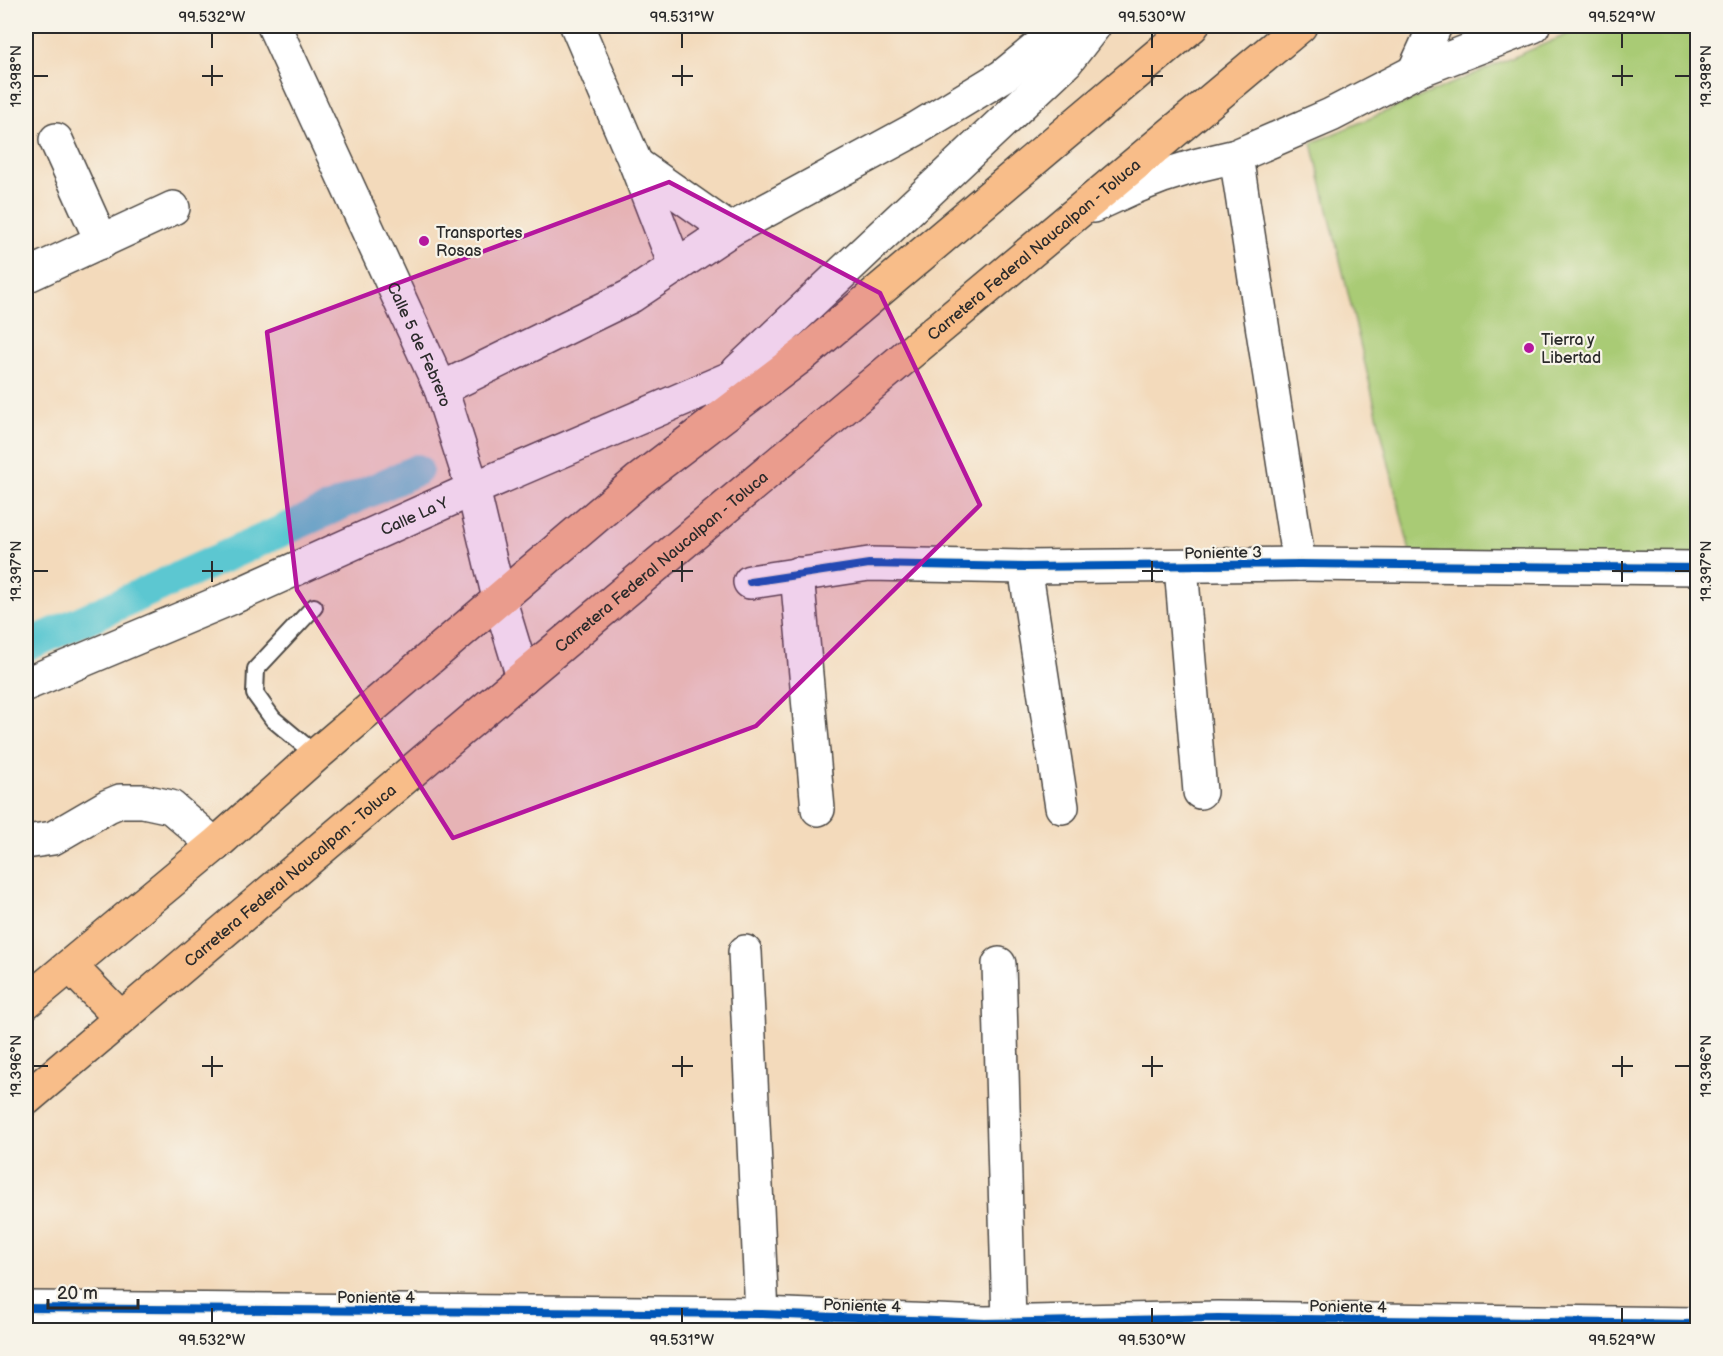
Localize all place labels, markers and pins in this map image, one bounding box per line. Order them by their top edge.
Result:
place label: Transportes Rosas [436,224,523,261]
marker: Transportes Rosas [417,234,431,248]
place label: Tierra y Libertad [1541,331,1601,368]
marker: Tierra y Libertad [1522,341,1536,355]

